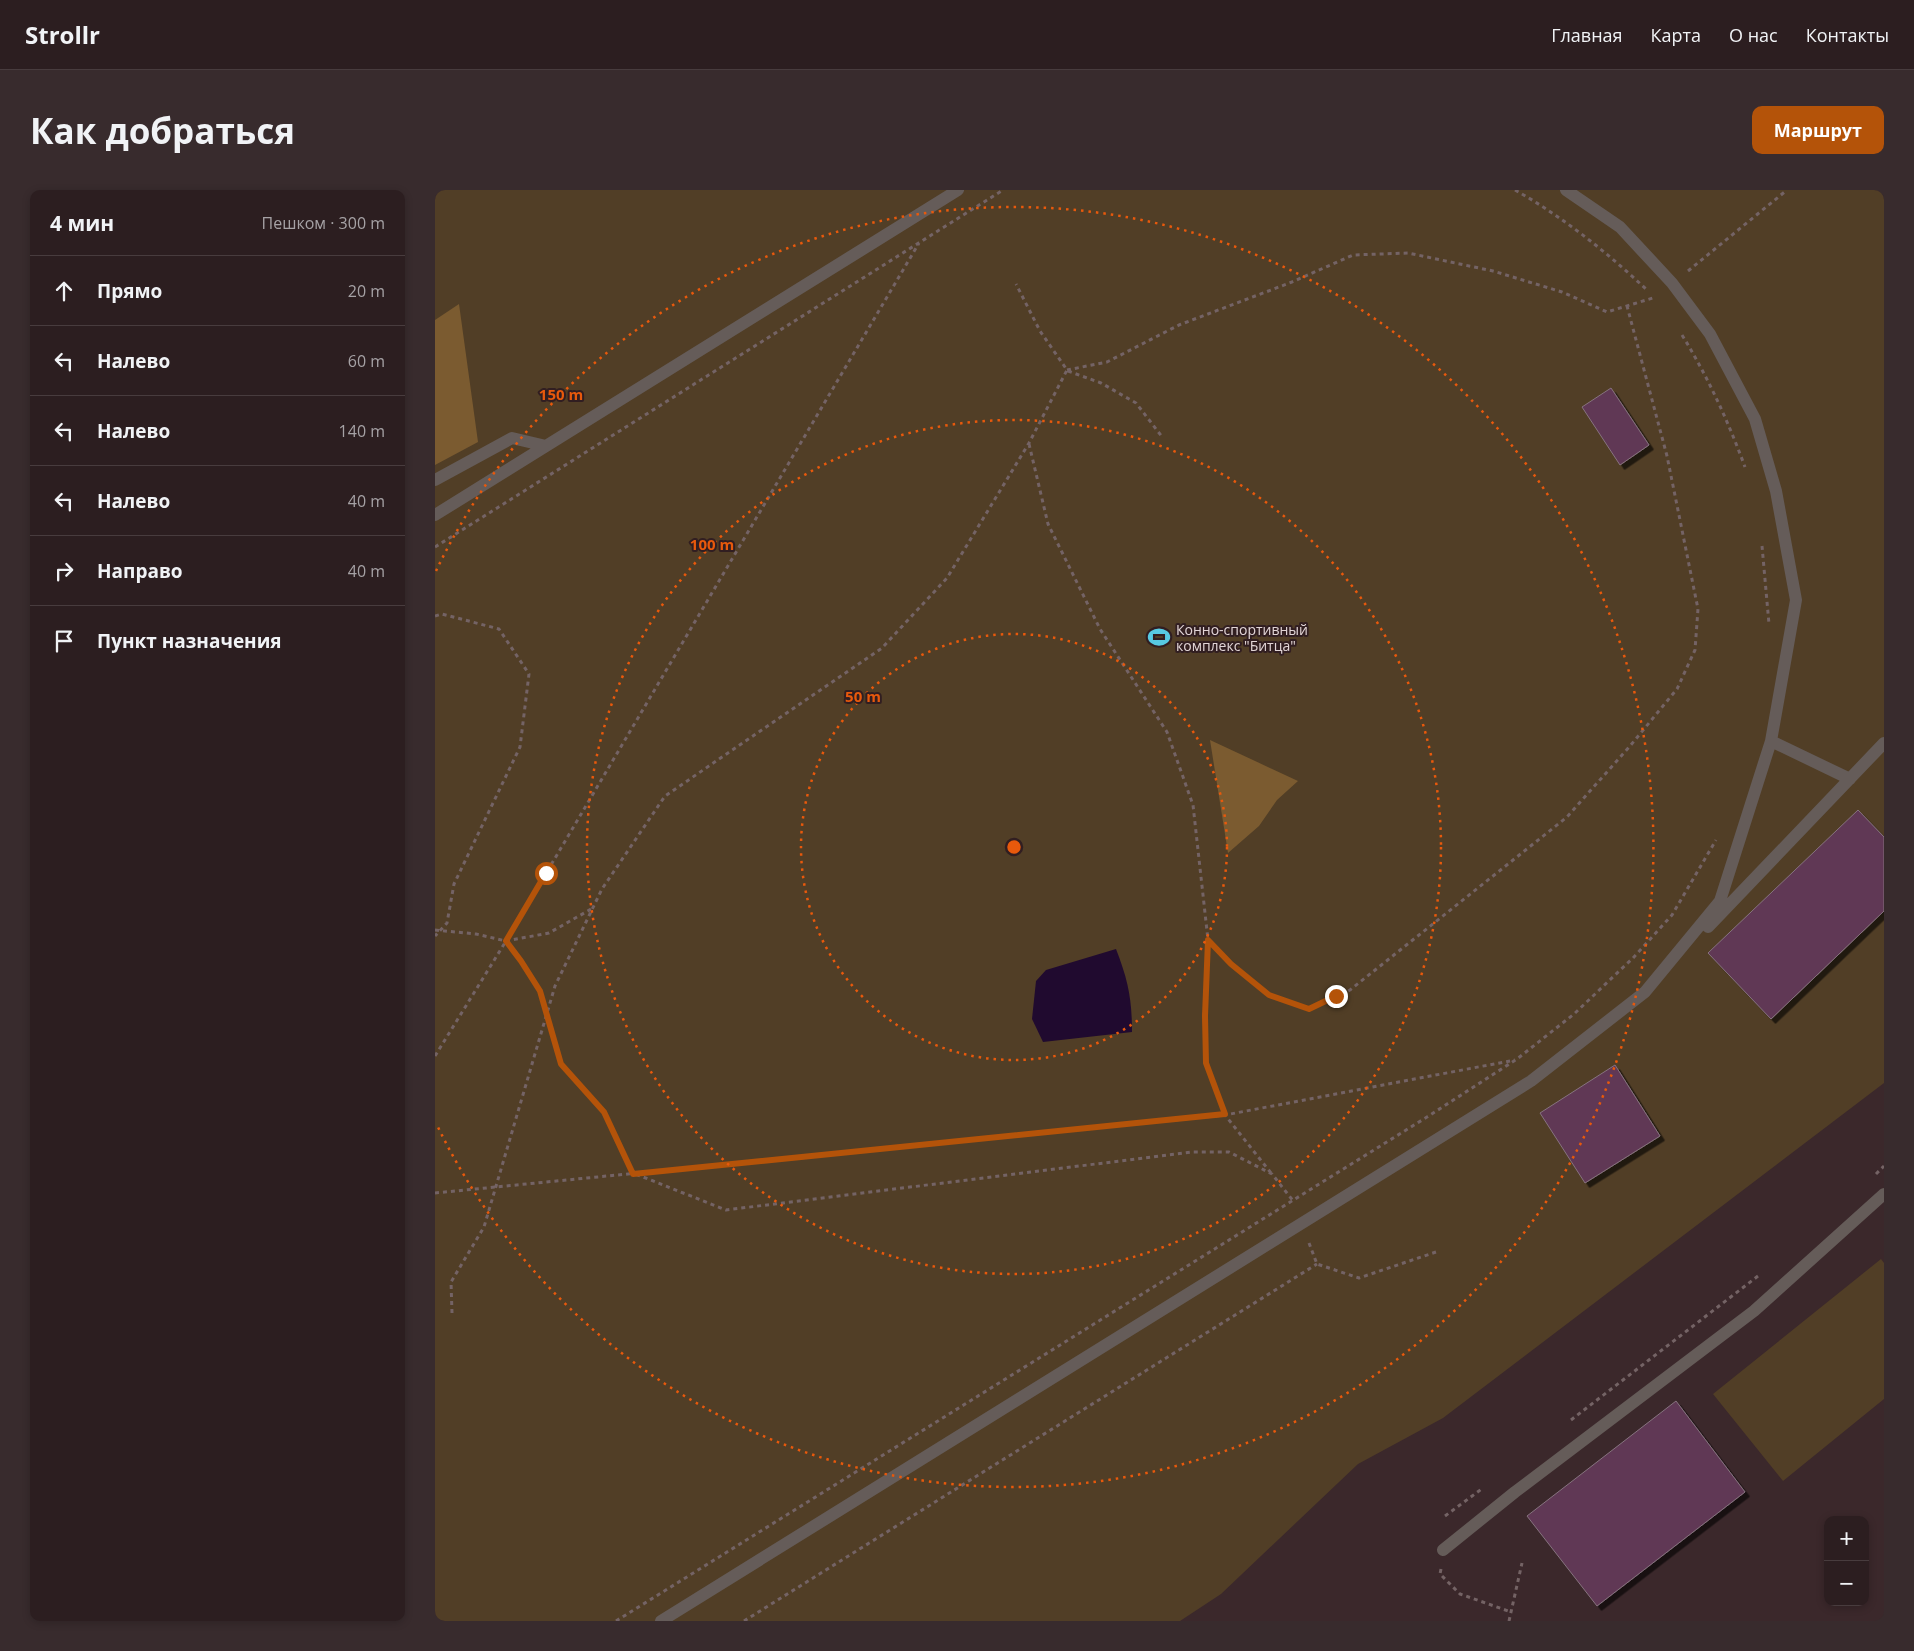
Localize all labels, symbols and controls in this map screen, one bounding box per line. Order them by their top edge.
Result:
text: Strollr [25,18,100,51]
text: Главная [1551,23,1623,47]
text: Карта [1651,23,1701,47]
text: О нас [1729,23,1778,47]
text: Контакты [1806,23,1889,47]
button: Маршрут [1752,106,1884,154]
text: Как добраться [30,107,295,154]
text: 4 мин [50,209,114,237]
text: Пешком · 300 m [262,212,385,234]
icon: ahead [50,277,78,305]
text: Прямо [97,278,162,304]
text: 20 m [348,280,385,302]
icon: left [50,347,78,375]
text: Налево [97,348,170,374]
text: 60 m [348,350,385,372]
text: 150 m [539,384,583,404]
icon: left [50,417,78,445]
text: Налево [97,418,170,444]
text: 140 m [339,420,385,442]
icon: left [50,487,78,515]
text: Налево [97,488,170,514]
text: 40 m [348,490,385,512]
text: 100 m [690,534,734,554]
icon: right [50,557,78,585]
text: Направо [97,558,183,584]
text: 40 m [348,560,385,582]
place label: Конно-спортивный комплекс "Битца" [1176,620,1308,655]
sports icon: Конно-спортивный комплекс "Битца" [1146,624,1172,650]
icon: arrive [50,627,78,655]
text: Пункт назначения [97,628,282,654]
text: 50 m [845,686,881,706]
centre of rings [1005,838,1023,856]
route start [535,862,558,885]
route end [1325,985,1348,1008]
map controls [1824,1516,1869,1606]
button: + [1824,1516,1869,1561]
button: − [1824,1561,1869,1606]

